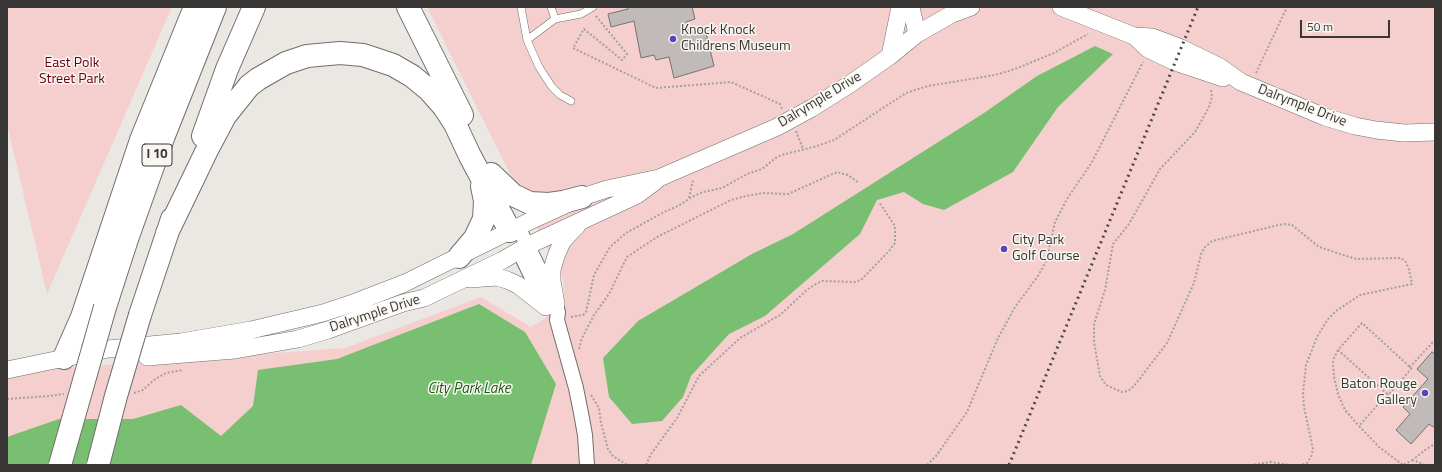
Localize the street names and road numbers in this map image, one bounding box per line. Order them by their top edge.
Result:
street label: Dalrymple Drive [775,69,865,131]
street label: Dalrymple Drive [1255,81,1349,131]
road number: I 10 [142,144,172,166]
street label: Dalrymple Drive [328,291,422,337]

